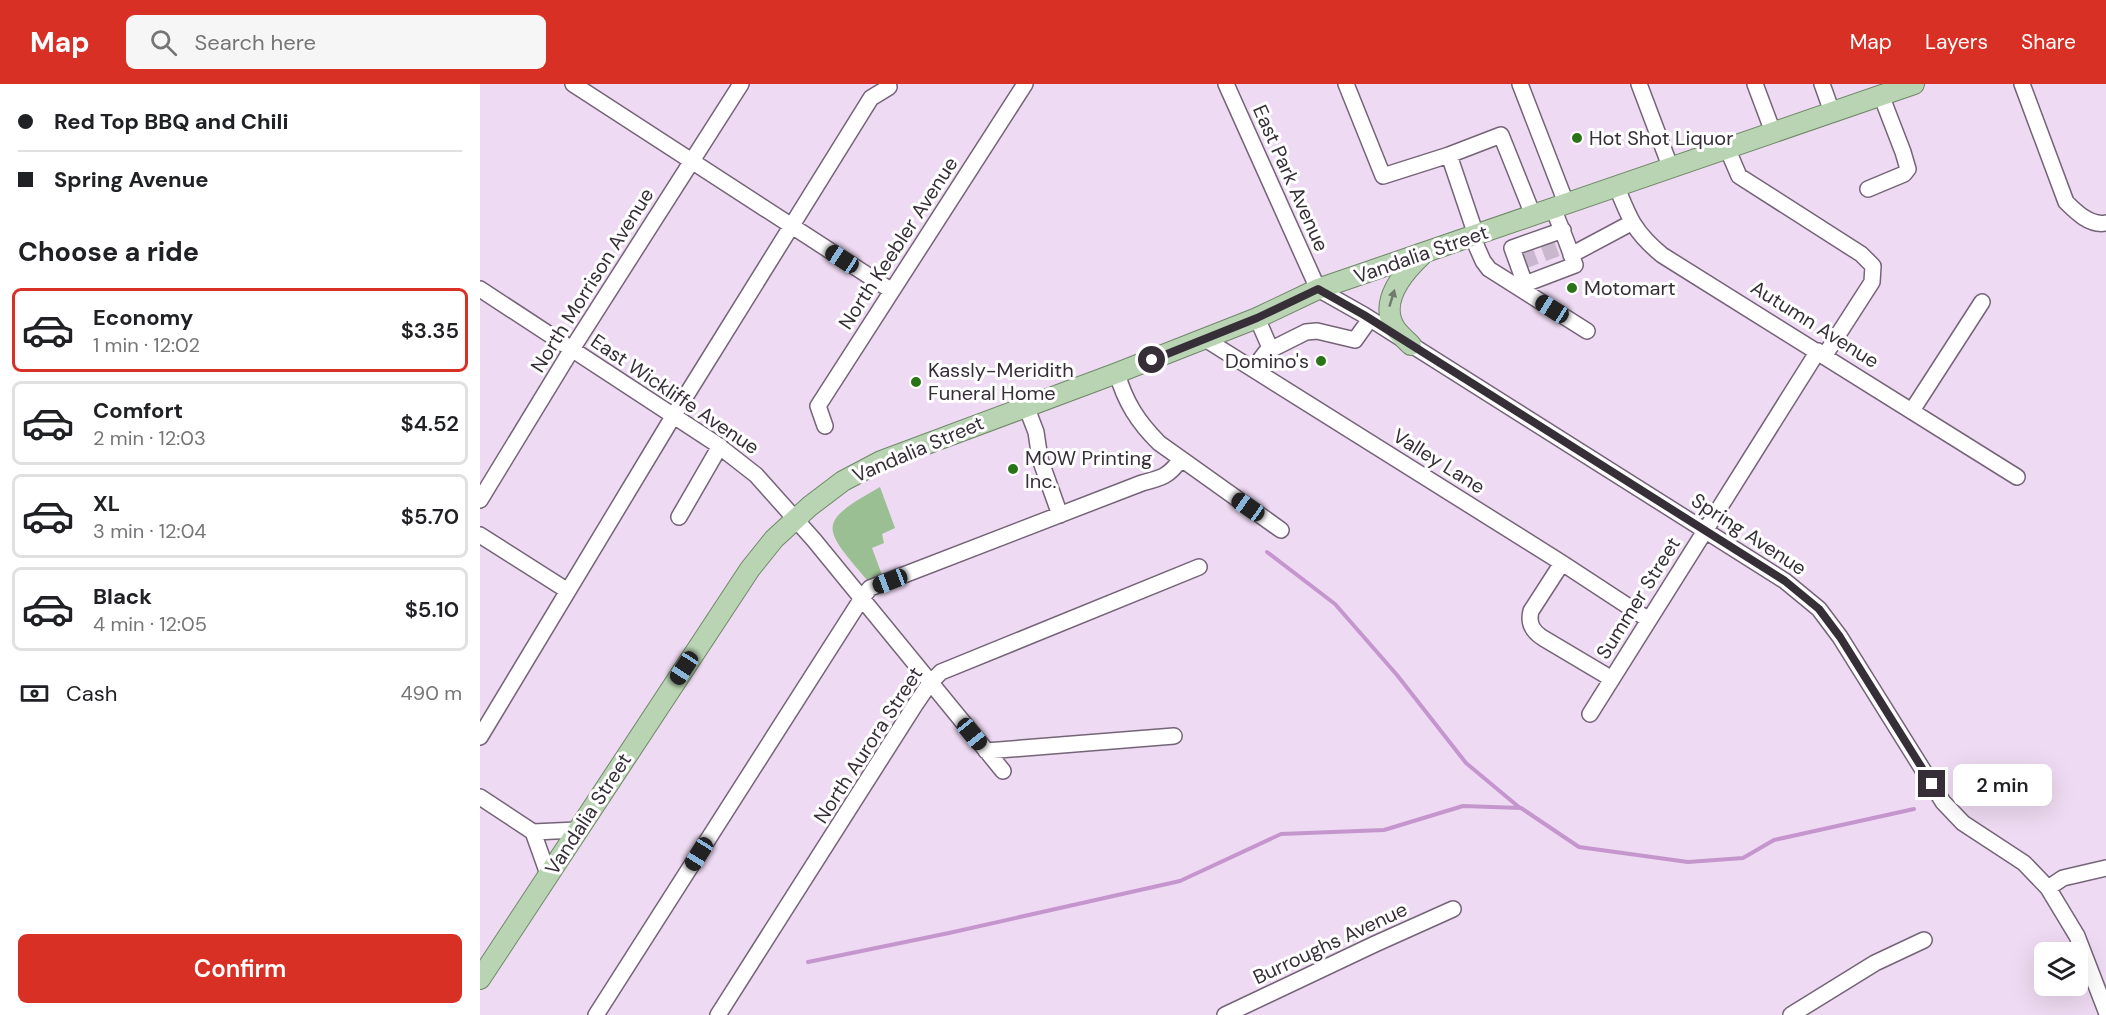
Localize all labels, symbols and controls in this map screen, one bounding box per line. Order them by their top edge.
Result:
search box [126,15,546,69]
text: Map [30,24,90,61]
icon: search [147,26,180,59]
text: Search here [195,28,316,57]
text: Map [1850,28,1892,56]
text: Layers [1925,28,1988,56]
text: Share [2021,28,2076,56]
street label: East Park Avenue [1247,101,1335,255]
text: Red Top BBQ and Chili [54,107,289,136]
place label: Hot Shot Liquor [1589,125,1734,151]
marker: Hot Shot Liquor [1570,131,1584,145]
street label: North Keebler Avenue [832,152,964,334]
text: Spring Avenue [54,165,208,194]
street label: North Morrison Avenue [525,183,659,377]
street label: Vandalia Street [1350,219,1492,289]
text: Choose a ride [18,234,199,269]
car [822,242,862,276]
street label: Autumn Avenue [1746,274,1884,374]
place label: Motomart [1584,275,1676,301]
marker: Motomart [1565,281,1579,295]
one-way arrow [1388,289,1397,307]
car [1532,292,1572,326]
icon: car [21,303,75,357]
text: Economy [93,303,193,332]
text: $3.35 [401,316,459,345]
street label: East Wickliffe Avenue [586,328,764,460]
text: 1 min · 12:02 [93,332,200,358]
route start [1138,346,1165,373]
place label: Domino's [1225,348,1309,374]
marker: Domino's [1314,354,1328,368]
place label: Kassly-Meridith Funeral Home [928,357,1074,406]
marker: Kassly-Meridith Funeral Home [909,375,923,389]
icon: car [21,396,75,450]
text: Comfort [93,396,183,425]
text: $4.52 [401,409,459,438]
street label: Vandalia Street [848,410,988,488]
street label: Valley Lane [1388,422,1490,500]
text: 2 min · 12:03 [93,425,206,451]
place label: MOW Printing Inc. [1025,445,1152,494]
marker: MOW Printing Inc. [1006,462,1020,476]
street label: Spring Avenue [1686,487,1812,581]
icon: car [21,489,75,543]
text: XL [93,489,120,518]
car [1228,489,1268,525]
text: $5.70 [401,502,459,531]
text: 3 min · 12:04 [93,518,206,544]
street label: Summer Street [1590,532,1686,664]
car [870,566,910,596]
icon: car [21,582,75,636]
text: Black [93,582,152,611]
text: $5.10 [405,595,459,624]
text: 4 min · 12:05 [93,611,207,637]
car [667,648,701,688]
street label: North Aurora Street [808,662,928,828]
icon: cash [18,677,51,710]
text: Cash [66,679,117,708]
text: 490 m [400,680,462,706]
car [954,714,990,754]
street label: Vandalia Street [539,748,637,880]
callout: 2 min [1953,763,2052,805]
route end [1918,770,1945,797]
text: 2 min [1976,772,2029,798]
car [682,834,716,874]
street label: Burroughs Avenue [1249,896,1411,990]
button: Confirm [18,934,462,1003]
map controls [2034,942,2088,996]
button: layers [2034,942,2088,996]

